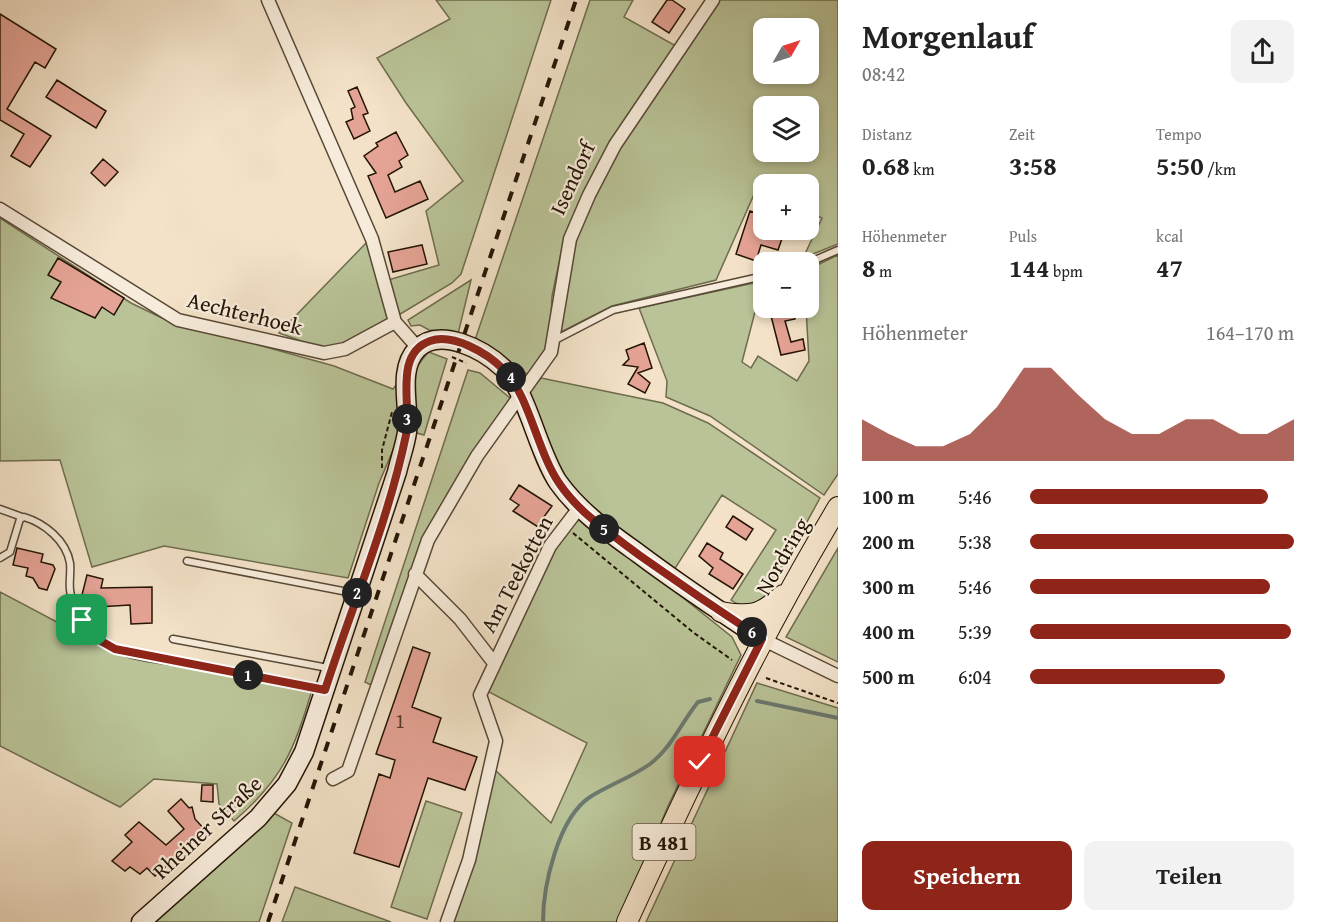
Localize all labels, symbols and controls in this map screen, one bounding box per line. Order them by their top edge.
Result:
text: Morgenlauf [862,12,1034,60]
north arrow [753,18,819,84]
map controls [753,18,819,318]
button: share [1231,20,1294,83]
text: 08:42 [862,59,905,88]
button: layers [753,96,819,162]
text: Distanz [862,122,912,146]
text: Zeit [1009,122,1035,146]
text: Tempo [1156,122,1202,146]
street label: Isendorf [541,134,604,220]
text: 0.68 [862,146,910,185]
text: 3:58 [1009,146,1057,185]
text: 5:50 [1156,146,1204,185]
text: km [910,157,934,181]
text: /km [1204,157,1236,181]
button: + [753,174,819,240]
text: Höhenmeter [862,224,947,248]
text: Puls [1009,224,1037,248]
text: kcal [1156,224,1183,248]
text: 8 [862,248,875,287]
text: 144 [1009,248,1049,287]
text: 47 [1156,248,1183,287]
button: − [753,252,819,318]
text: m [875,259,892,283]
text: bpm [1049,259,1083,283]
street label: Aechterhoek [184,283,307,343]
text: Höhenmeter [862,318,968,347]
text: 164–170 m [1206,318,1294,347]
pin: 4 [496,362,526,392]
text: 4 [507,365,515,389]
pin: 3 [392,404,422,434]
text: 3 [403,407,411,431]
text: 100 m [862,482,915,511]
text: 5:46 [958,482,992,511]
street label: Am Teekotten [472,509,561,638]
street label: Nordring [747,511,817,601]
pin: 5 [589,514,619,544]
text: 5 [600,517,608,541]
text: 200 m [862,527,915,556]
text: 5:38 [958,527,992,556]
text: 300 m [862,572,915,601]
text: 5:46 [958,572,992,601]
pin: 2 [342,578,372,608]
text: 2 [353,581,361,605]
pin [56,594,107,645]
icon: arrive [65,603,98,636]
pin: 6 [737,617,767,647]
text: 400 m [862,617,915,646]
text: 5:39 [958,617,992,646]
text: 6 [748,620,756,644]
pin: 1 [233,660,263,690]
text: 500 m [862,662,915,691]
text: 6:04 [958,662,992,691]
text: 1 [244,663,252,687]
house number: 1 [395,706,405,735]
pin [674,736,725,787]
icon: check [683,745,716,778]
street label: Rheiner Straße [145,768,269,886]
road number: B 481 [632,824,696,860]
button: Speichern [862,841,1072,910]
button: Teilen [1084,841,1294,910]

